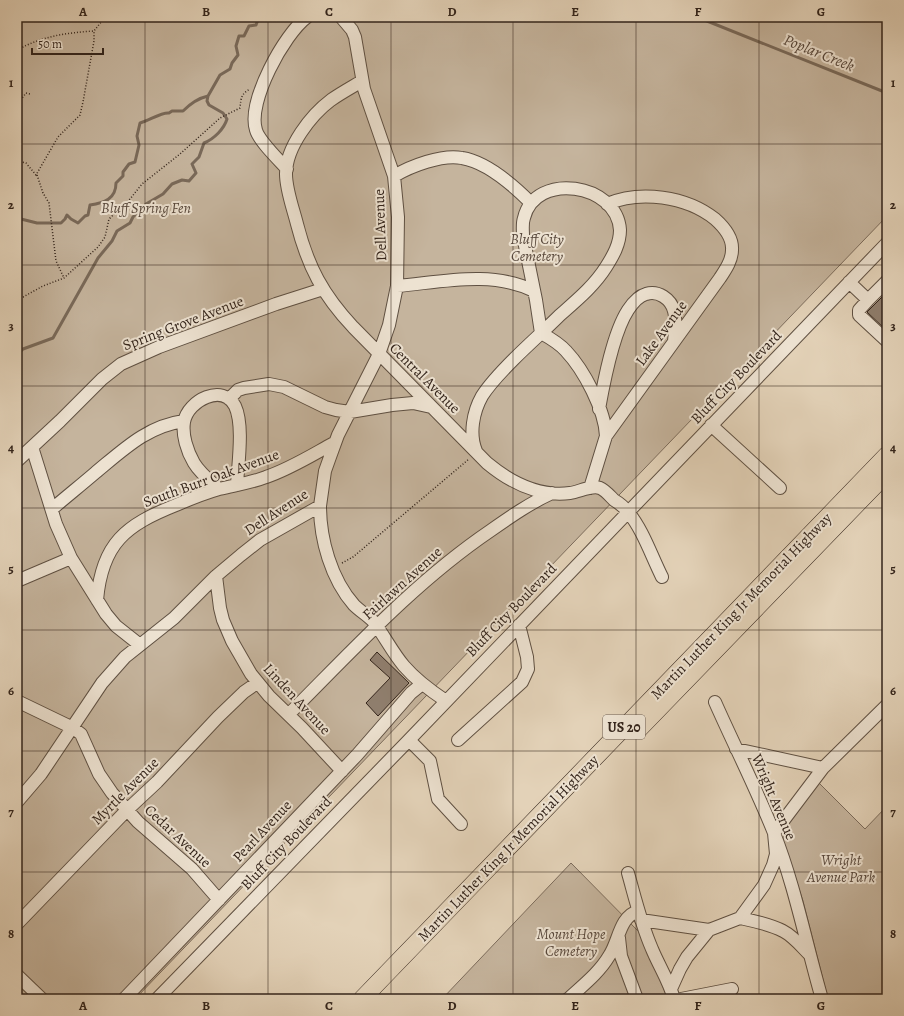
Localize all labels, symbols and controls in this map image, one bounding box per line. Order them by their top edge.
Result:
text: A [78,3,88,20]
text: B [202,3,210,20]
text: C [325,3,333,20]
text: D [447,3,457,20]
text: E [571,3,579,20]
text: F [695,3,702,20]
text: G [817,3,825,20]
water label: Poplar Creek [780,29,858,77]
scale bar [32,30,103,56]
text: 50 m [38,36,62,52]
text: 1 [9,74,14,91]
text: 1 [891,74,896,91]
street label: Dell Avenue [369,188,391,261]
text: 2 [8,196,15,213]
text: 2 [890,196,897,213]
park label: Bluff Spring Fen [101,198,191,218]
park label: Bluff City Cemetery [510,229,564,266]
street label: Spring Grove Avenue [120,291,247,355]
street label: Lake Avenue [631,296,692,370]
text: 3 [8,317,14,334]
text: 3 [890,317,896,334]
street label: Bluff City Boulevard [686,325,787,428]
street label: Central Avenue [385,338,465,418]
text: 4 [8,439,14,456]
text: 4 [890,439,896,456]
street label: South Burr Oak Avenue [140,444,282,512]
street label: Dell Avenue [240,484,312,540]
street label: Martin Luther King Jr Memorial Highway [646,508,836,704]
street label: Fairlawn Avenue [358,542,446,624]
street label: Bluff City Boulevard [461,558,562,661]
text: 5 [8,560,14,577]
text: 5 [890,560,896,577]
street label: Linden Avenue [259,659,335,739]
text: 6 [8,682,14,699]
text: 6 [890,682,896,699]
road number: US 20 [603,715,645,739]
street label: Martin Luther King Jr Memorial Highway [413,750,603,946]
street label: Wright Avenue [747,750,801,843]
street label: Myrtle Avenue [87,753,163,829]
street label: Bluff City Boulevard [236,791,337,894]
street label: Pearl Avenue [228,795,296,866]
street label: Cedar Avenue [140,800,216,872]
text: 7 [8,803,14,820]
text: 7 [890,803,896,820]
park label: Wright Avenue Park [806,850,875,887]
park label: Mount Hope Cemetery [537,924,606,961]
text: 8 [8,925,14,942]
text: 8 [890,925,896,942]
text: A [78,997,88,1014]
text: B [202,997,210,1014]
text: C [325,997,333,1014]
text: D [447,997,457,1014]
text: E [571,997,579,1014]
text: F [695,997,702,1014]
text: G [817,997,825,1014]

